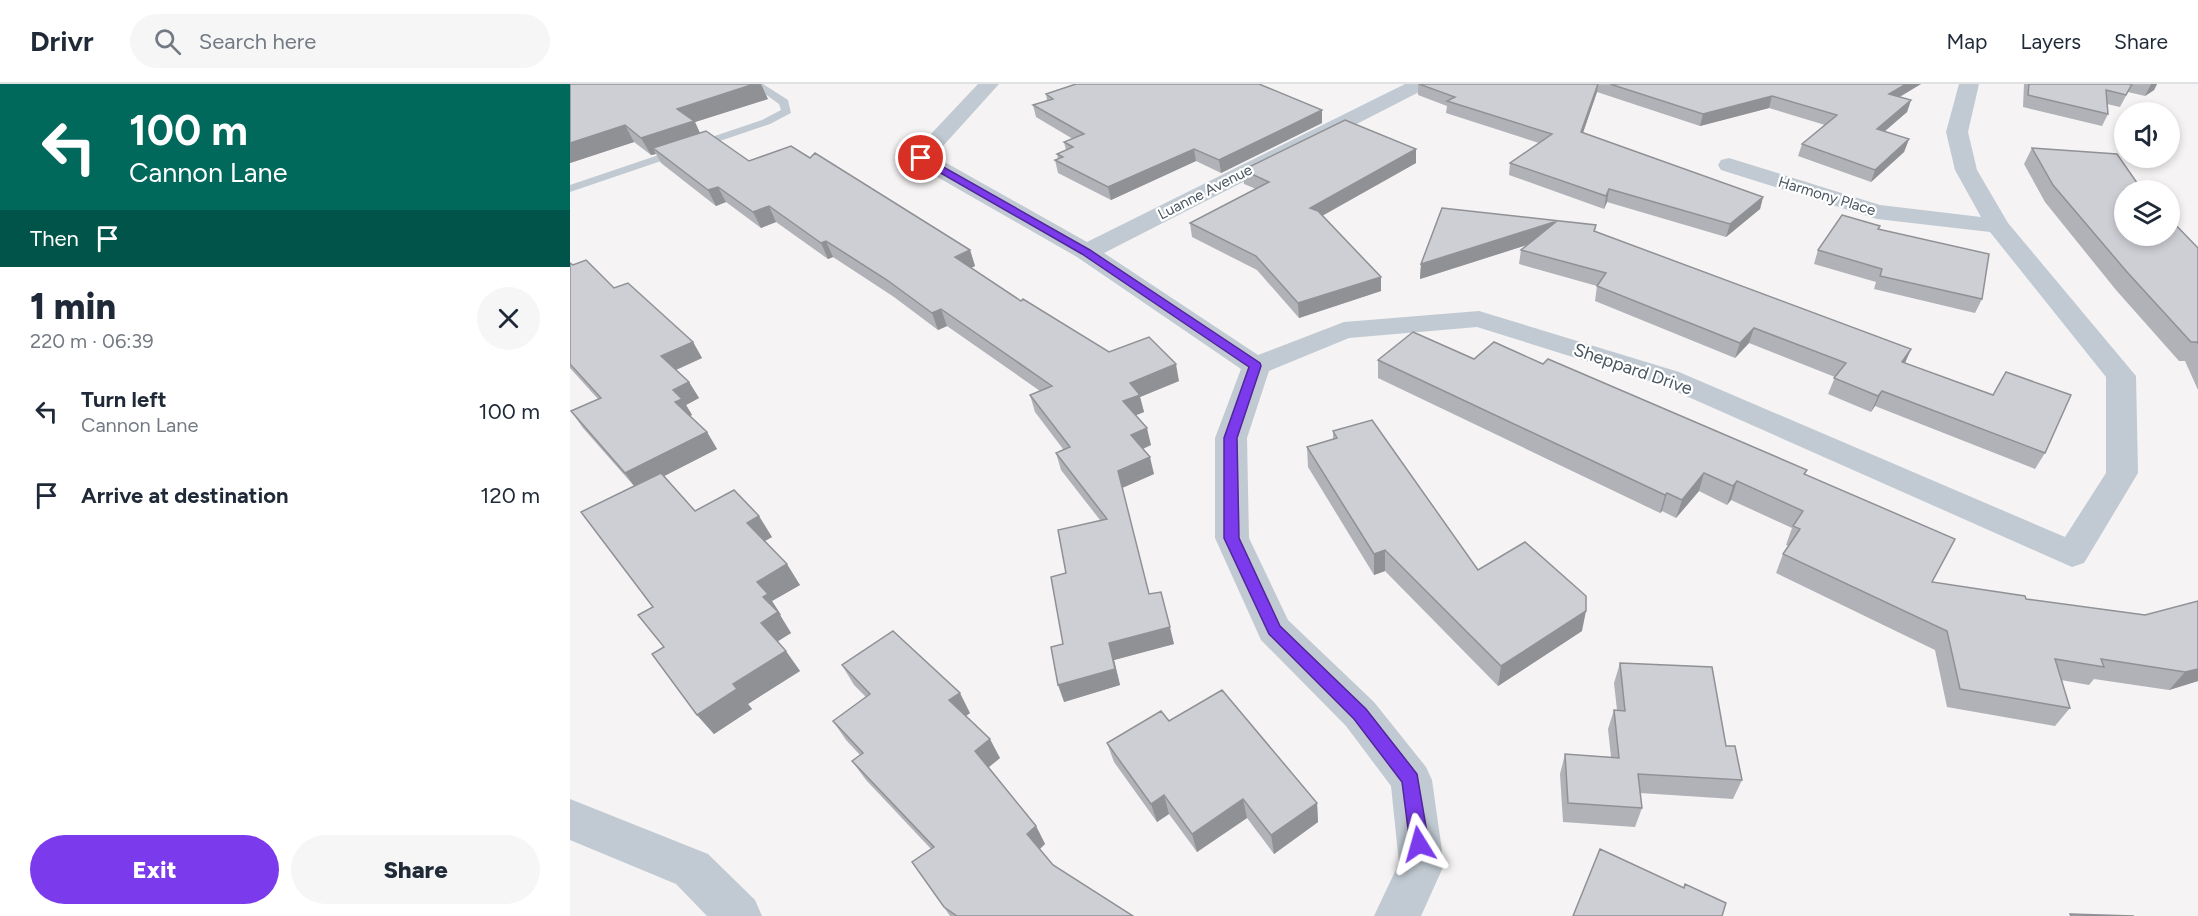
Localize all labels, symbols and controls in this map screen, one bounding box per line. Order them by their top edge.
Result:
search box [130,14,550,68]
text: Drivr [30,24,94,58]
icon: search [151,25,184,58]
text: Search here [199,28,316,55]
text: Map [1947,29,1987,54]
text: Layers [2020,29,2081,54]
text: Share [2114,29,2168,54]
map controls [2114,102,2180,246]
button: sound [2114,102,2180,168]
text: 100 m [129,105,248,156]
icon: left [30,108,108,186]
pin [895,132,946,183]
icon: arrive [904,141,937,174]
text: Cannon Lane [129,156,287,189]
street label: Luanne Avenue [1155,161,1255,223]
street label: Harmony Place [1776,173,1878,219]
button: layers [2114,180,2180,246]
icon: arrive [91,222,124,255]
text: Then [30,225,79,252]
text: 1 min [30,285,116,328]
button: close [477,287,540,350]
text: 220 m · 06:39 [30,329,154,353]
street label: Sheppard Drive [1571,338,1695,400]
text: Turn left [81,386,167,413]
icon: left [30,395,63,428]
text: 100 m [479,398,540,425]
text: Cannon Lane [81,413,198,437]
icon: arrive [30,479,63,512]
text: Arrive at destination [81,482,289,509]
text: 120 m [480,482,540,509]
position arrow [1387,812,1451,876]
button: Exit [30,835,279,904]
button: Share [291,835,540,904]

